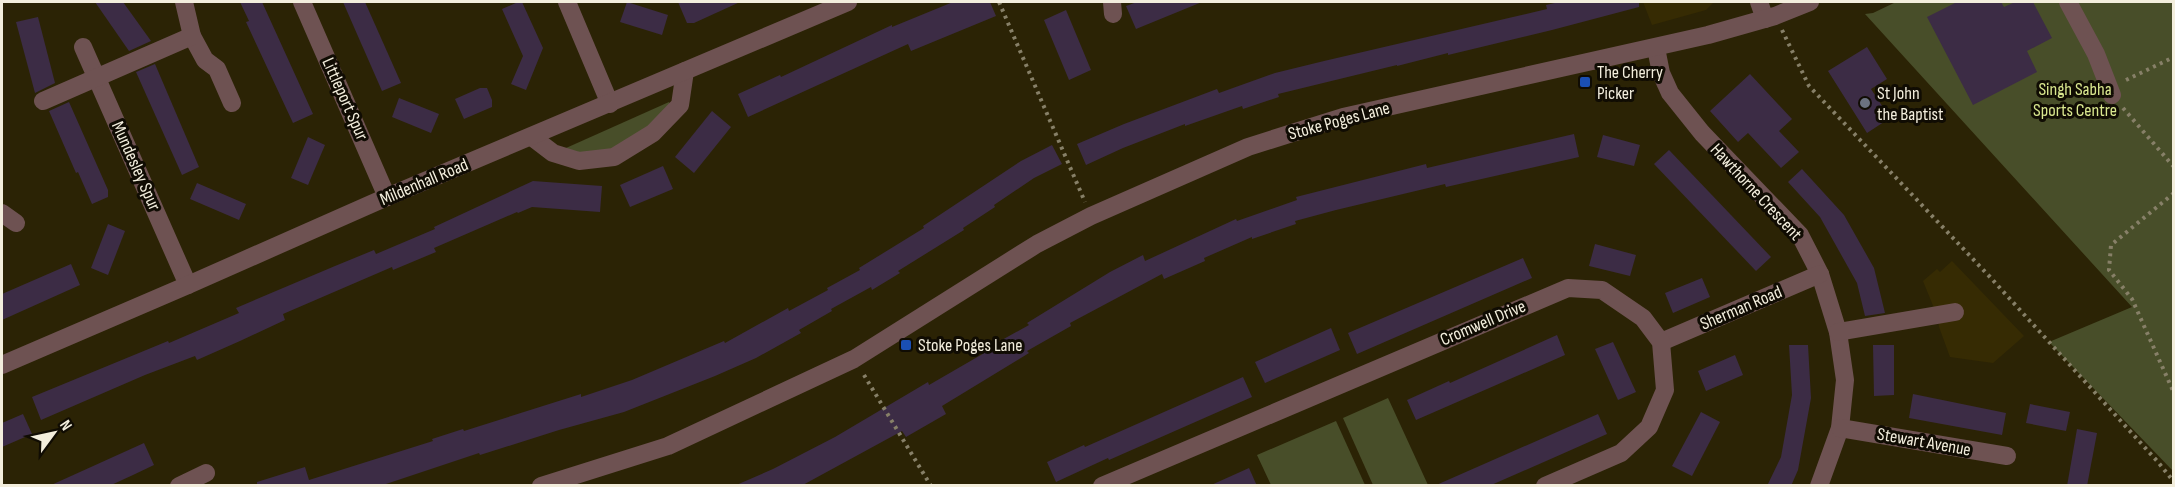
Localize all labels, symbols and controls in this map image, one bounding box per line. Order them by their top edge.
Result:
street label: Littleport Spur [317,55,373,143]
place label: The Cherry Picker [1597,62,1663,104]
marker: The Cherry Picker [1578,75,1592,89]
park label: Singh Sabha Sports Centre [2033,79,2117,121]
place label: St John the Baptist [1877,83,1944,125]
marker: St John the Baptist [1858,96,1872,110]
street label: Stoke Poges Lane [1286,97,1392,145]
street label: Mundesley Spur [107,118,165,214]
street label: Hawthorne Crescent [1706,139,1807,245]
street label: Mildenhall Road [377,154,471,210]
street label: Sherman Road [1697,281,1785,335]
street label: Cromwell Drive [1437,296,1529,350]
place label: Stoke Poges Lane [918,335,1022,356]
marker: Stoke Poges Lane [899,338,913,352]
north arrow [24,403,84,463]
text: N [55,417,76,434]
street label: Stewart Avenue [1876,423,1972,461]

